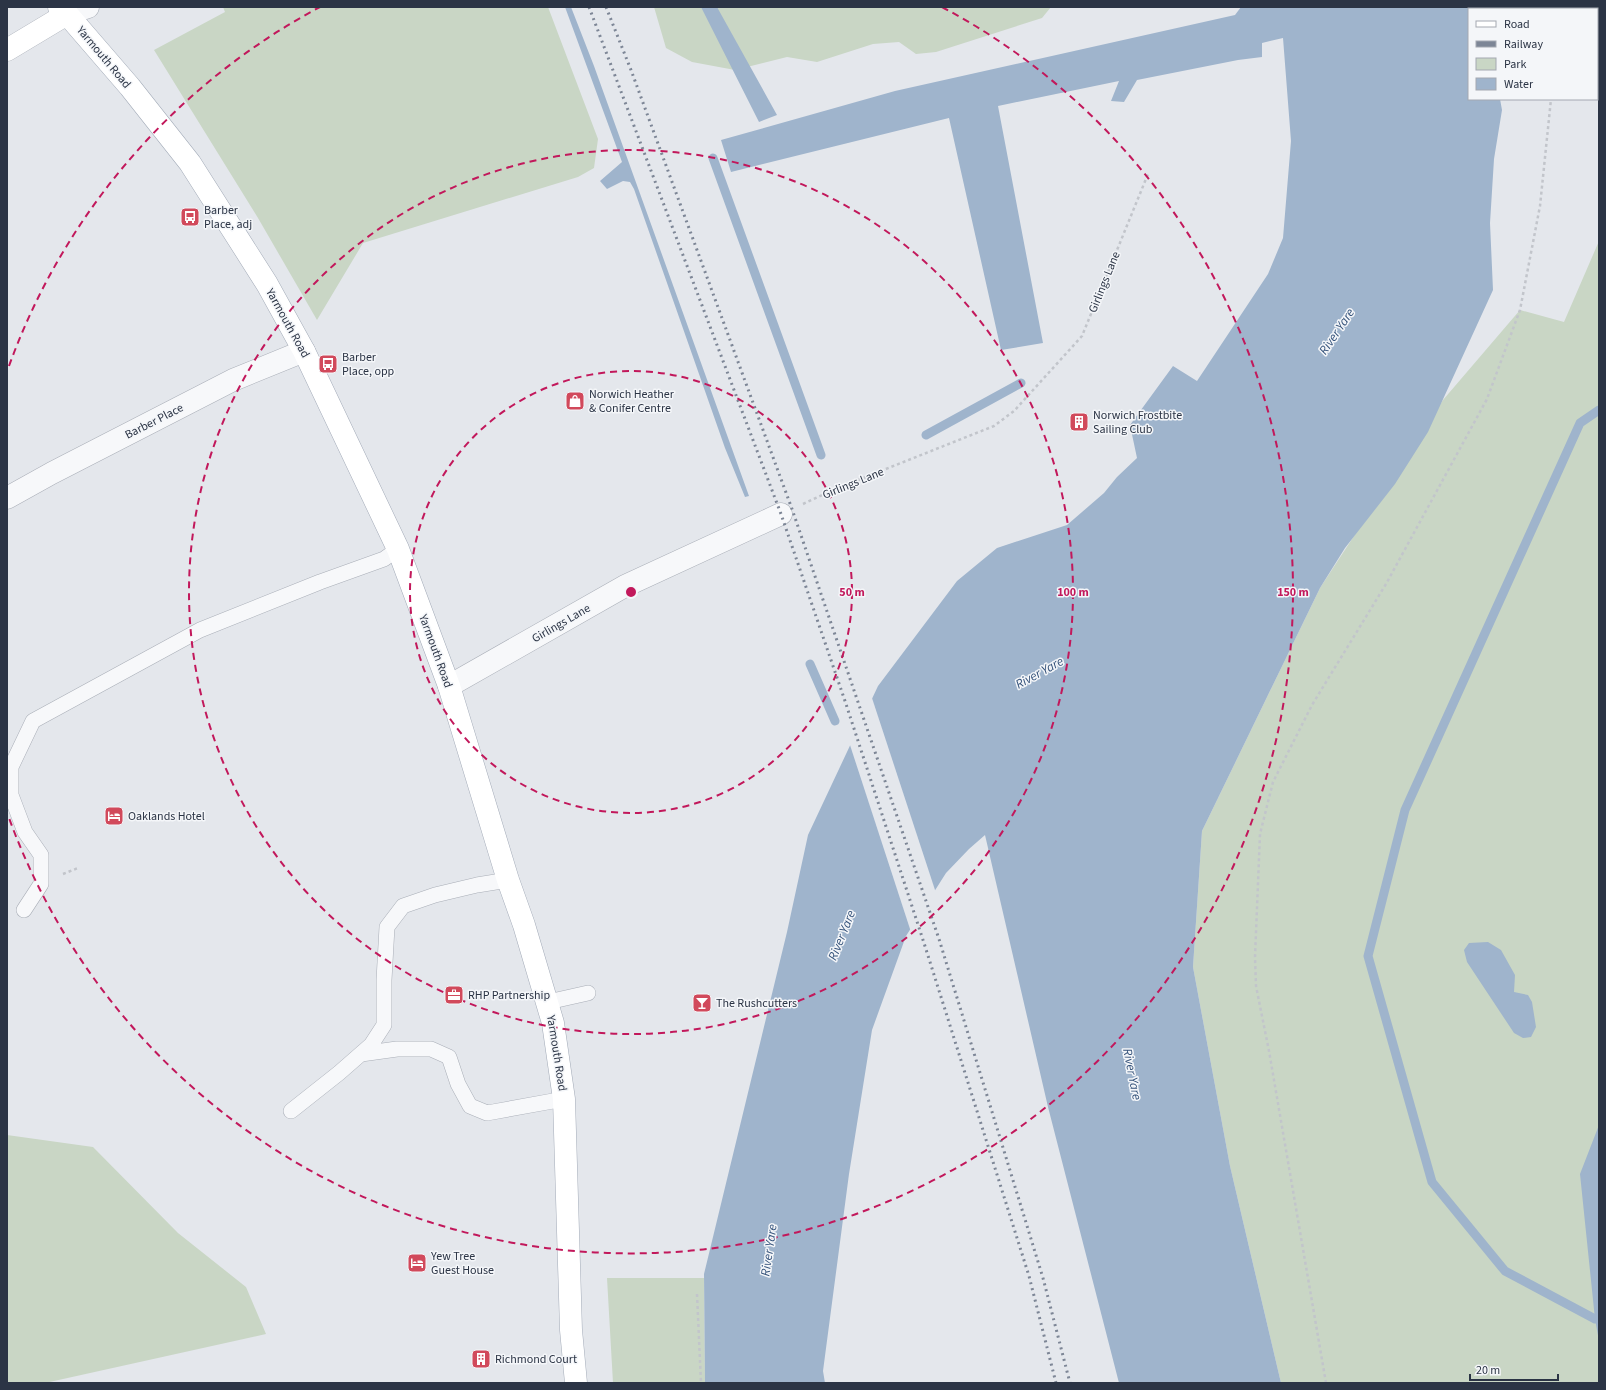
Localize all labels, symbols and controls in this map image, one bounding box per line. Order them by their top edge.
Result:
legend [1468,8,1598,100]
text: Road [1504,16,1530,33]
street label: Yarmouth Road [72,22,135,92]
text: Railway [1504,36,1543,53]
text: Park [1504,56,1526,73]
text: Water [1504,76,1534,93]
place label: Barber Place, adj [204,202,252,233]
bus stop icon: Barber Place, adj [179,206,201,228]
street label: Girlings Lane [1084,249,1125,315]
street label: Yarmouth Road [261,285,314,361]
water label: River Yare [1315,305,1359,358]
place label: Barber Place, opp [342,349,395,380]
bus stop icon: Barber Place, opp [317,353,339,375]
place label: Norwich Heather & Conifer Centre [589,386,675,417]
shop icon: Norwich Heather & Conifer Centre [564,390,586,412]
street label: Barber Place [122,399,186,443]
place label: Norwich Frostbite Sailing Club [1093,407,1182,438]
building icon: Norwich Frostbite Sailing Club [1068,411,1090,433]
street label: Girlings Lane [820,463,887,504]
text: 50 m [839,584,865,601]
text: 100 m [1057,584,1089,601]
text: 150 m [1277,584,1309,601]
centre of rings [624,585,638,599]
street label: Girlings Lane [529,600,594,647]
street label: Yarmouth Road [414,611,457,690]
water label: River Yare [1012,652,1067,693]
hotel icon: Oaklands Hotel [103,805,125,827]
place label: Oaklands Hotel [128,808,205,825]
water label: River Yare [824,908,860,963]
office icon: RHP Partnership [443,984,465,1006]
place label: RHP Partnership [468,987,551,1004]
bar icon: The Rushcutters [691,992,713,1014]
place label: The Rushcutters [716,995,797,1012]
street label: Yarmouth Road [542,1013,571,1092]
water label: River Yare [1118,1047,1146,1102]
water label: River Yare [756,1223,782,1277]
place label: Yew Tree Guest House [430,1248,494,1279]
hotel icon: Yew Tree Guest House [406,1252,428,1274]
building icon: Richmond Court [470,1348,492,1370]
place label: Richmond Court [495,1351,577,1368]
scale bar [1470,1356,1558,1382]
text: 20 m [1476,1362,1500,1379]

